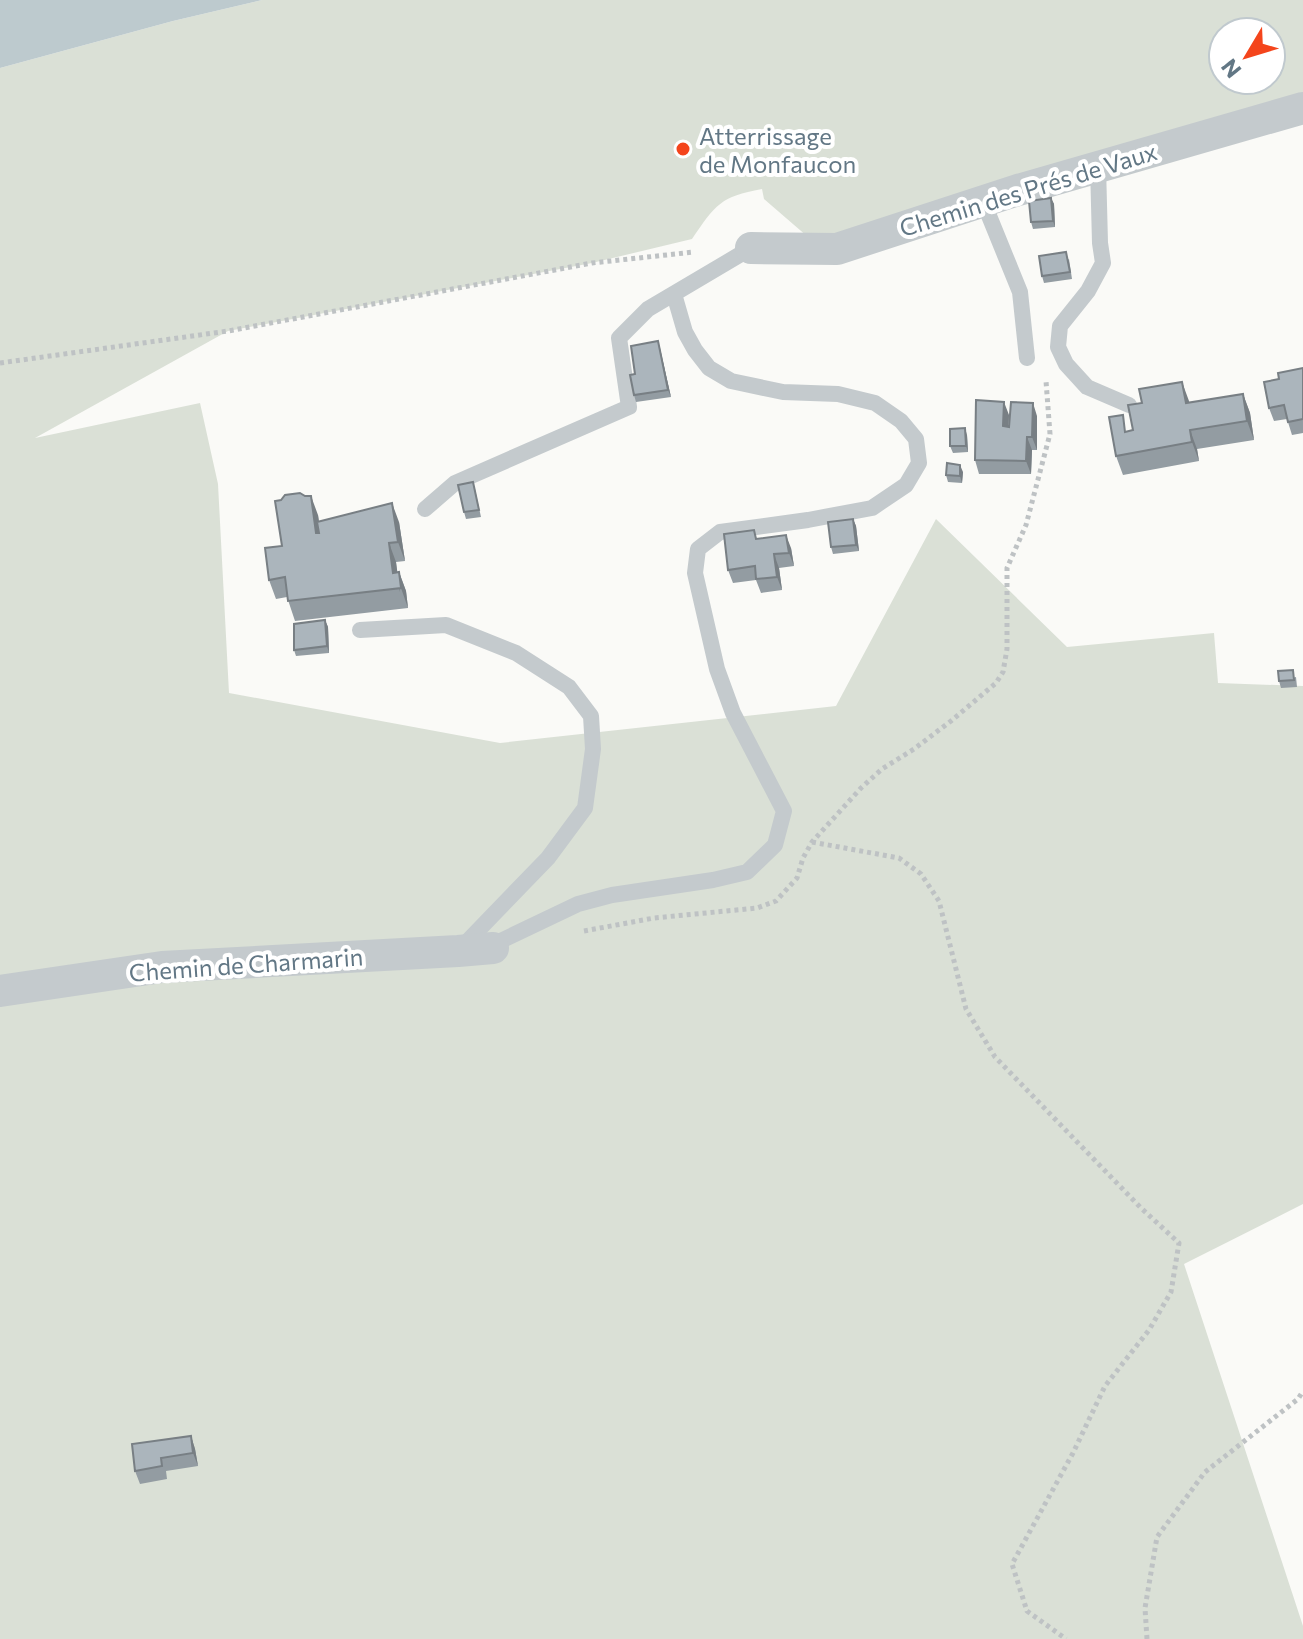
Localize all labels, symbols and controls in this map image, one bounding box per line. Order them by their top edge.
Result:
north arrow [1207,16,1287,96]
text: N [1215,54,1247,83]
place label: Atterrissage de Monfaucon [699,121,856,178]
street label: Chemin des Prés de Vaux [896,136,1161,242]
marker: Atterrissage de Monfaucon [674,140,692,158]
street label: Chemin de Charmarin [128,941,364,987]

